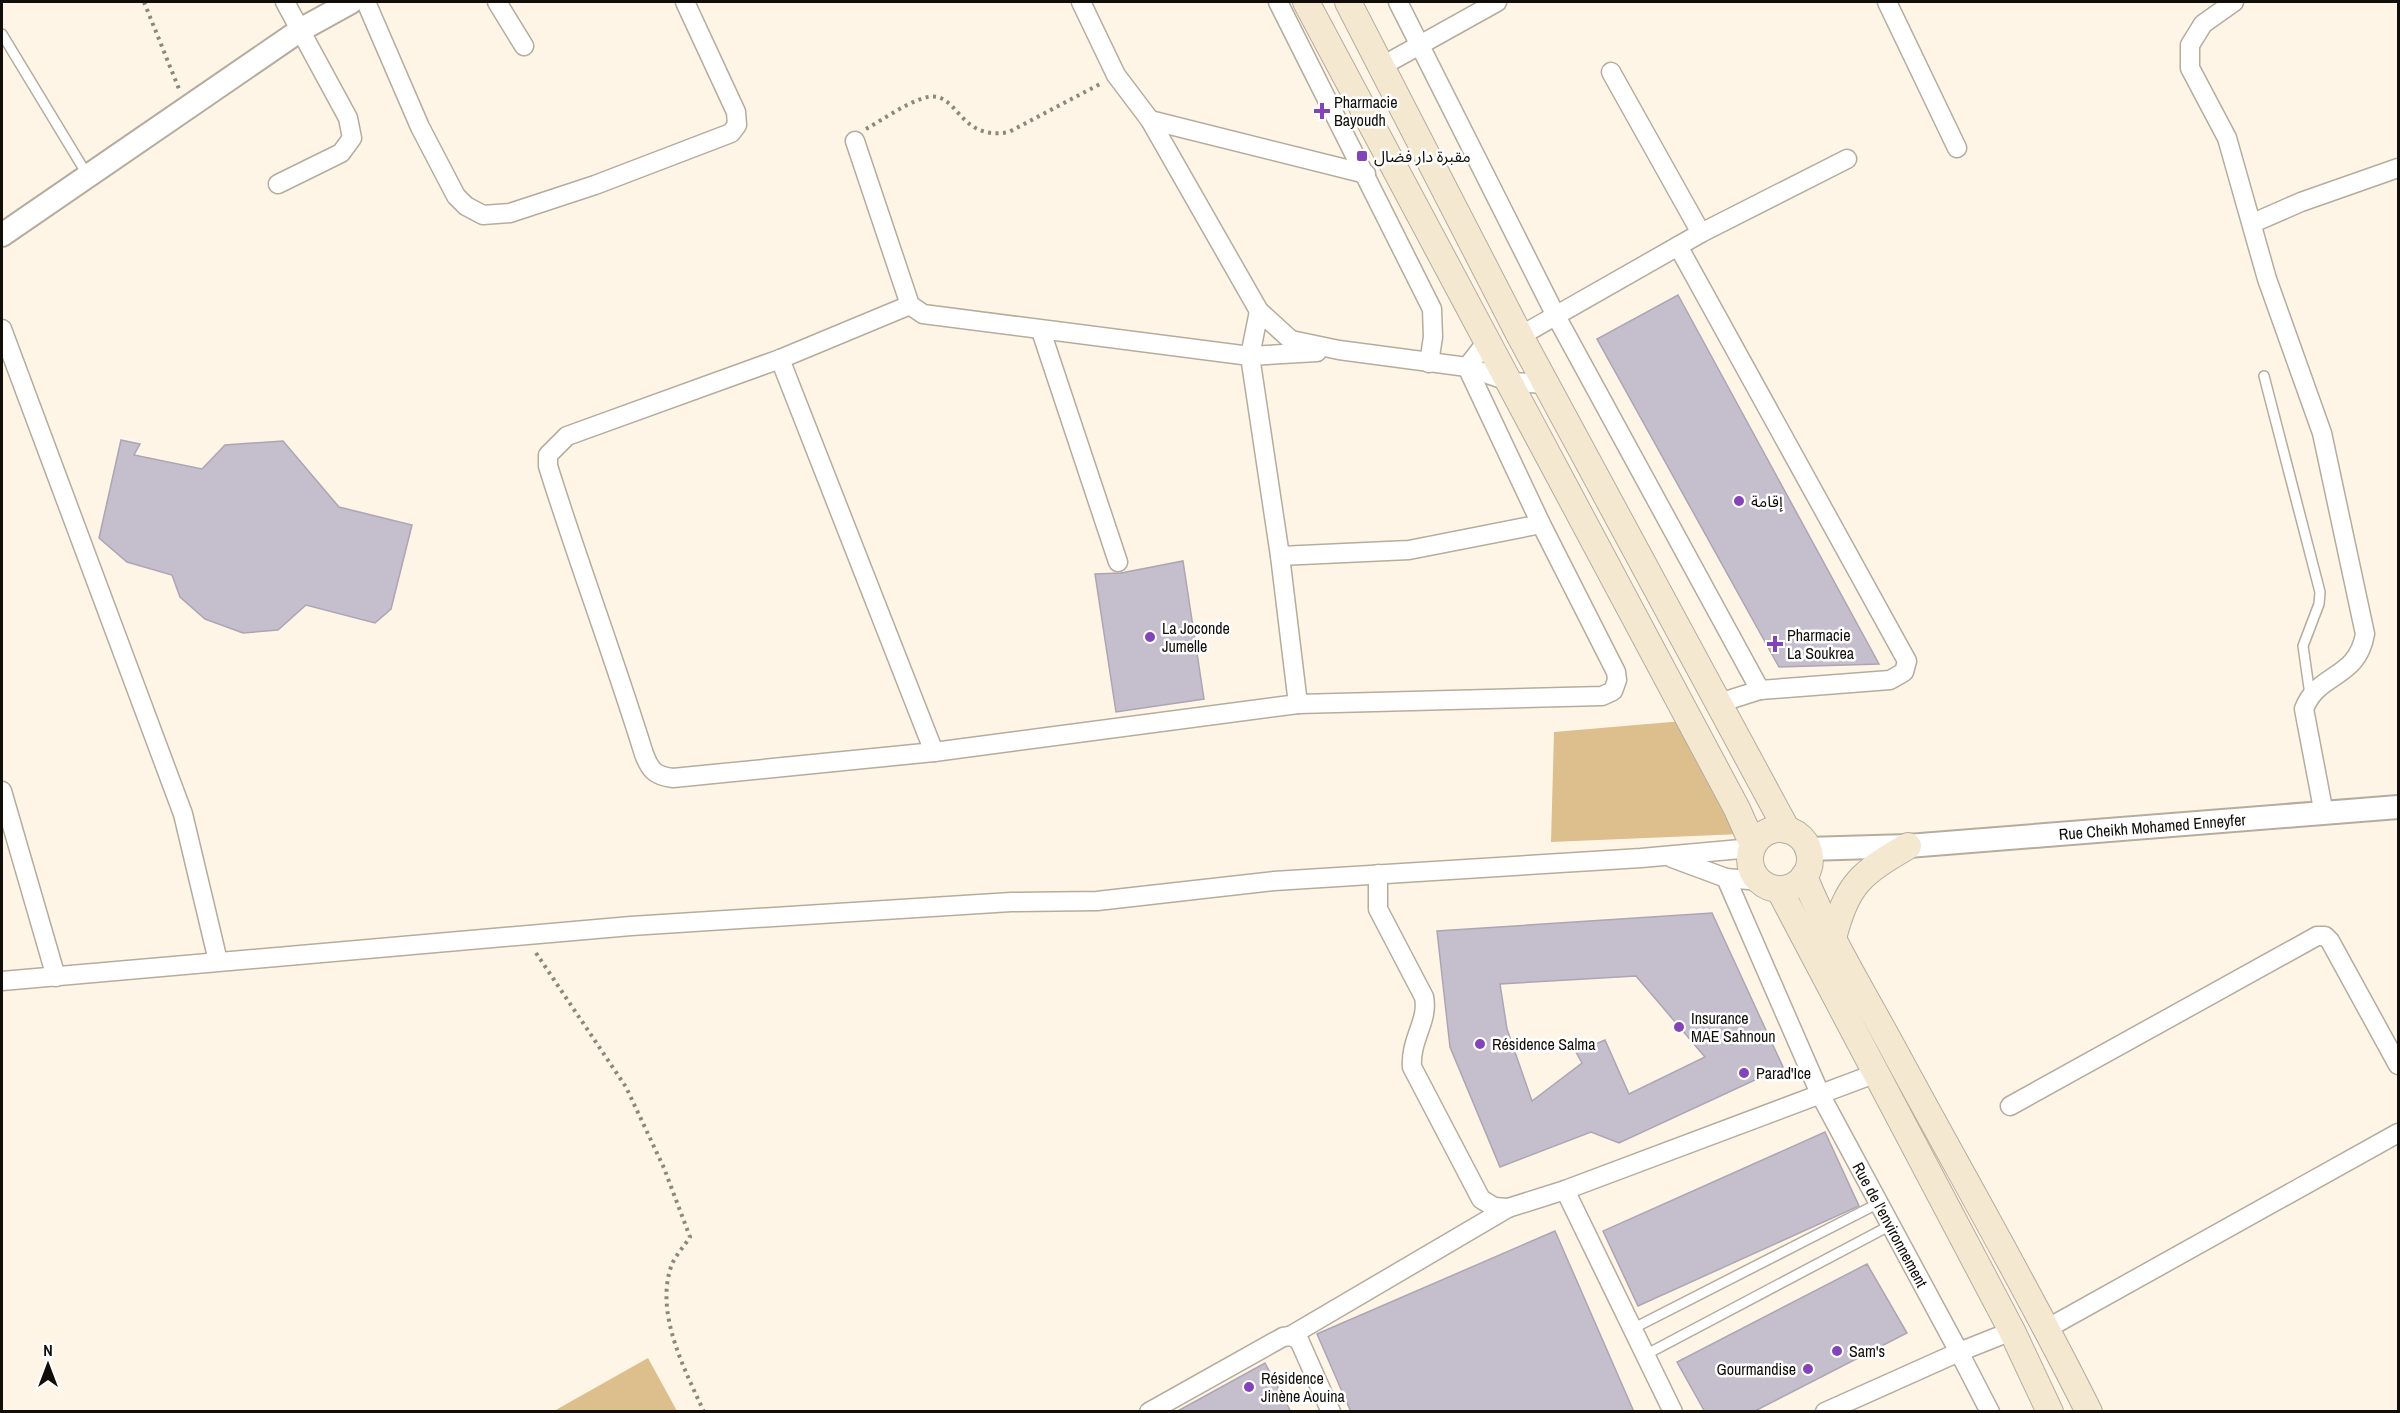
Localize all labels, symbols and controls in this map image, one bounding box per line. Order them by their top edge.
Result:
place label: Pharmacie Bayoudh [1334,91,1397,131]
marker: Pharmacie Bayoudh [1315,104,1329,118]
place label: مقبرة دار فضال [1374,145,1471,167]
marker: مقبرة دار فضال [1355,149,1369,163]
place label: إقامة [1751,490,1783,512]
marker: إقامة [1732,494,1746,508]
place label: La Joconde Jumelle [1162,617,1230,657]
place label: Pharmacie La Soukrea [1787,624,1855,664]
marker: La Joconde Jumelle [1143,630,1157,644]
marker: Pharmacie La Soukrea [1768,637,1782,651]
street label: Rue Cheikh Mohamed Enneyfer [2058,808,2247,845]
place label: Insurance MAE Sahnoun [1691,1007,1776,1047]
marker: Insurance MAE Sahnoun [1672,1020,1686,1034]
place label: Résidence Salma [1492,1033,1596,1055]
marker: Résidence Salma [1473,1037,1487,1051]
place label: Parad'Ice [1756,1062,1811,1084]
marker: Parad'Ice [1737,1066,1751,1080]
street label: Rue de l'environnement [1848,1158,1933,1291]
north arrow [18,1335,78,1395]
text: N [43,1339,53,1361]
place label: Sam's [1849,1340,1885,1362]
marker: Sam's [1830,1344,1844,1358]
place label: Gourmandise [1717,1358,1796,1380]
marker: Gourmandise [1801,1362,1815,1376]
place label: Résidence Jinène Aouina [1261,1367,1346,1407]
marker: Résidence Jinène Aouina [1242,1380,1256,1394]

